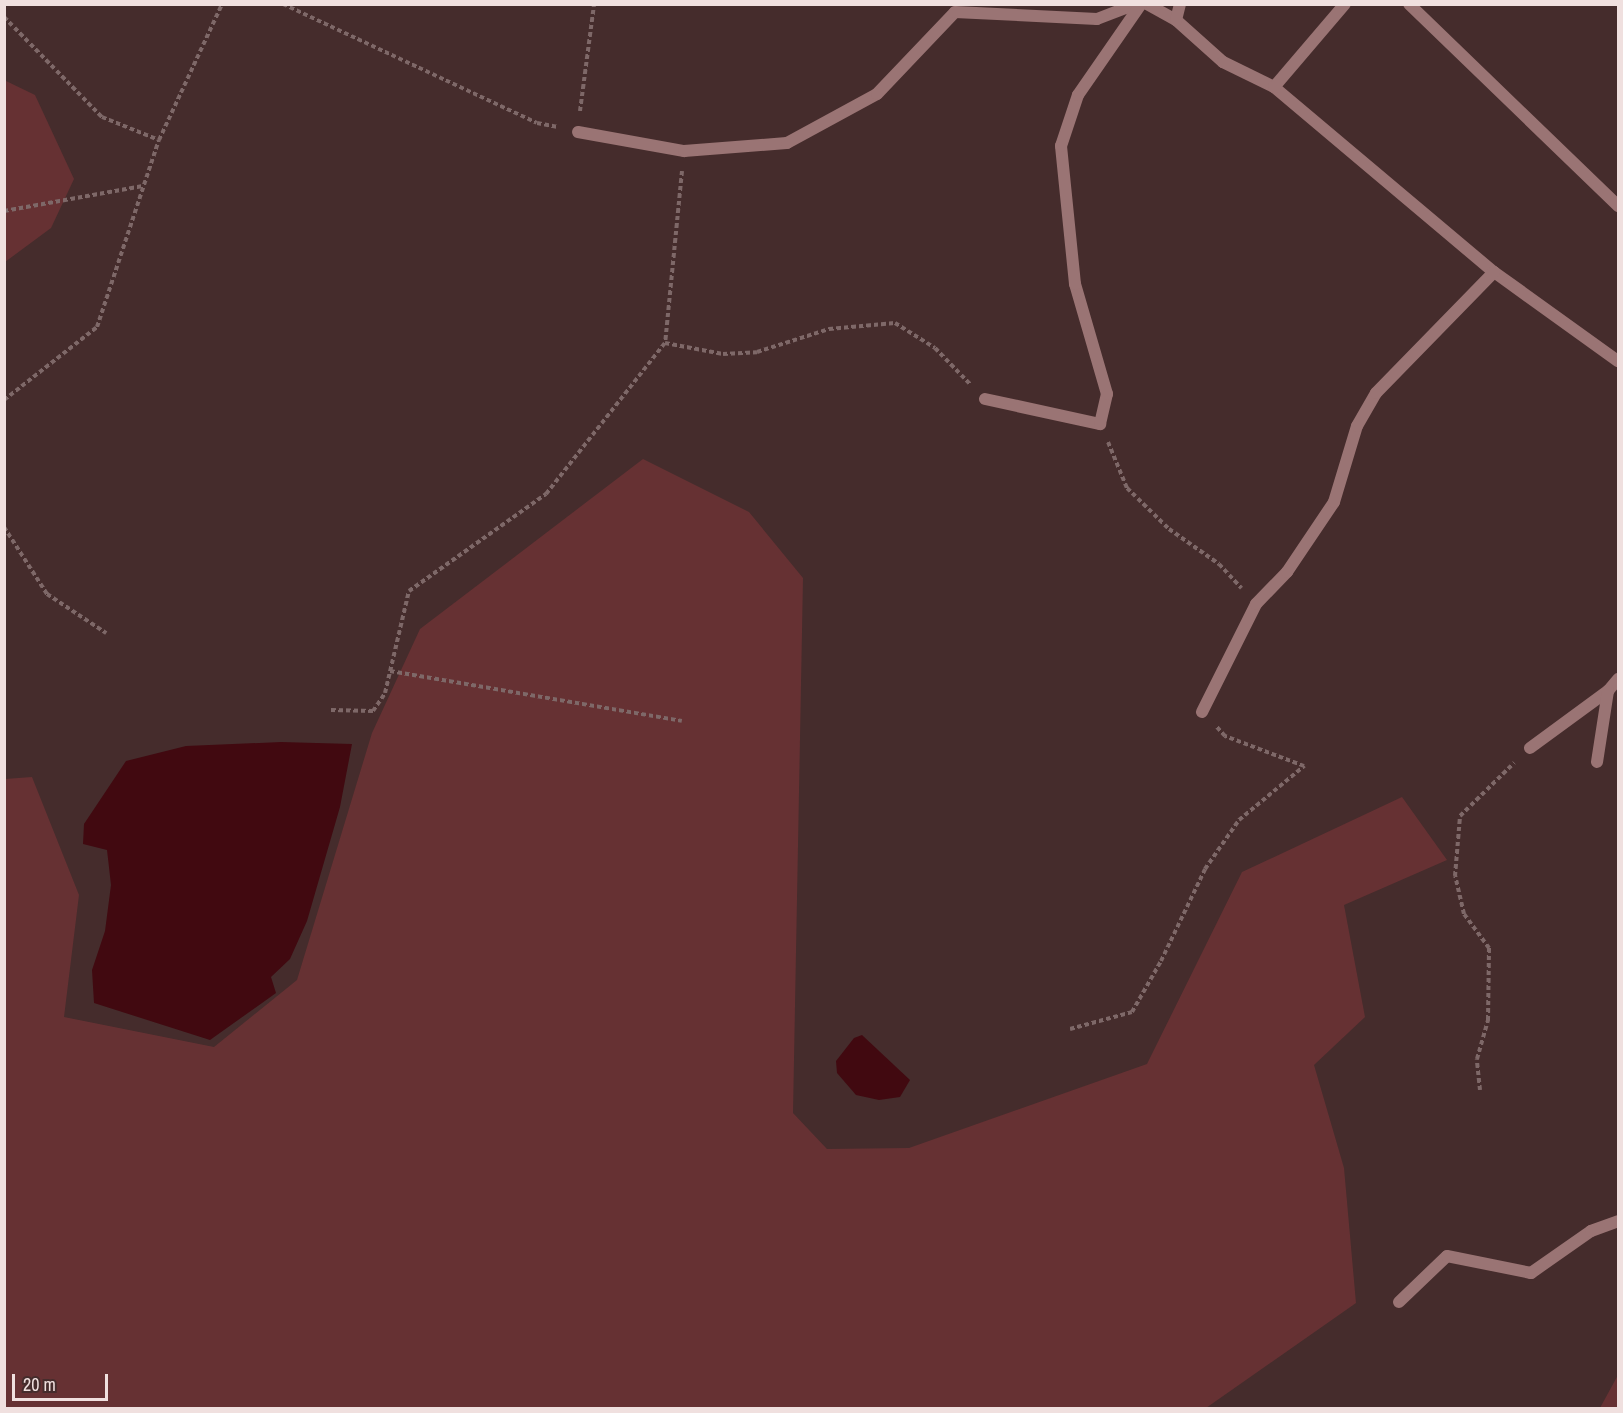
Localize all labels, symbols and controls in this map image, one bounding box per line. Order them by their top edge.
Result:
scale bar [15,1362,111,1400]
text: 20 m [23,1372,56,1397]

